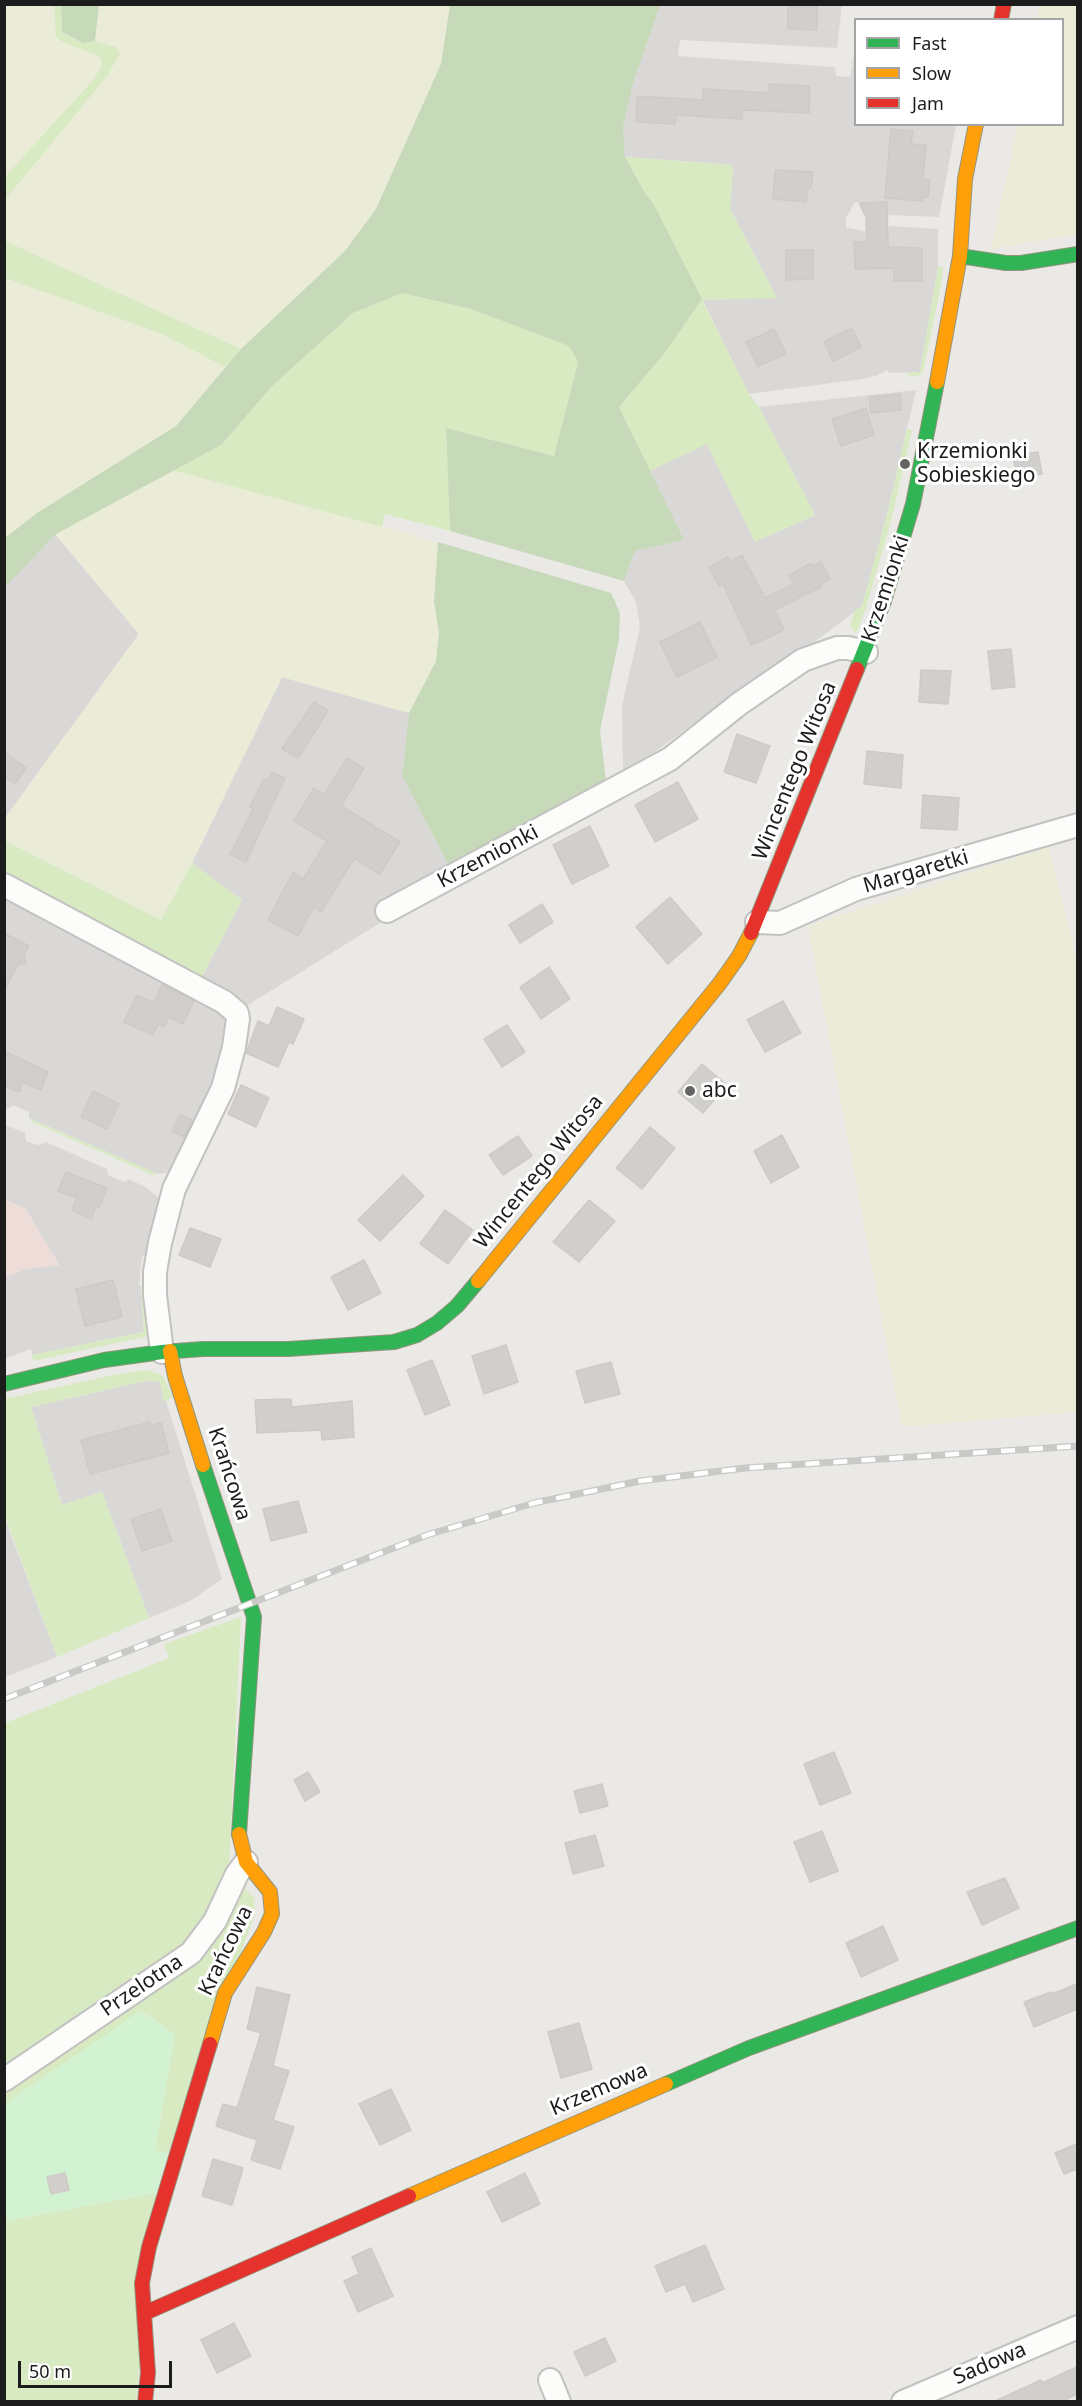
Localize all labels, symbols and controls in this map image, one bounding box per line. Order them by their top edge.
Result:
legend [854,18,1064,126]
text: Fast [912,31,947,55]
text: Slow [912,61,951,85]
text: Jam [912,91,944,115]
place label: Krzemionki Sobieskiego [917,439,1036,489]
marker: Krzemionki Sobieskiego [898,457,912,471]
street label: Krzemionki [857,532,915,646]
street label: Wincentego Witosa [748,678,842,864]
street label: Krzemionki [433,820,543,894]
street label: Margaretki [860,845,972,899]
place label: abc [702,1078,737,1104]
marker: abc [683,1084,697,1098]
street label: Wincentego Witosa [469,1090,609,1254]
street label: Krańcowa [202,1424,256,1524]
street label: Krańcowa [193,1902,259,2000]
street label: Przelotna [96,1949,188,2023]
street label: Krzemowa [546,2058,652,2122]
street label: Sadowa [950,2337,1030,2391]
scale bar [21,2349,176,2387]
text: 50 m [29,2359,71,2383]

